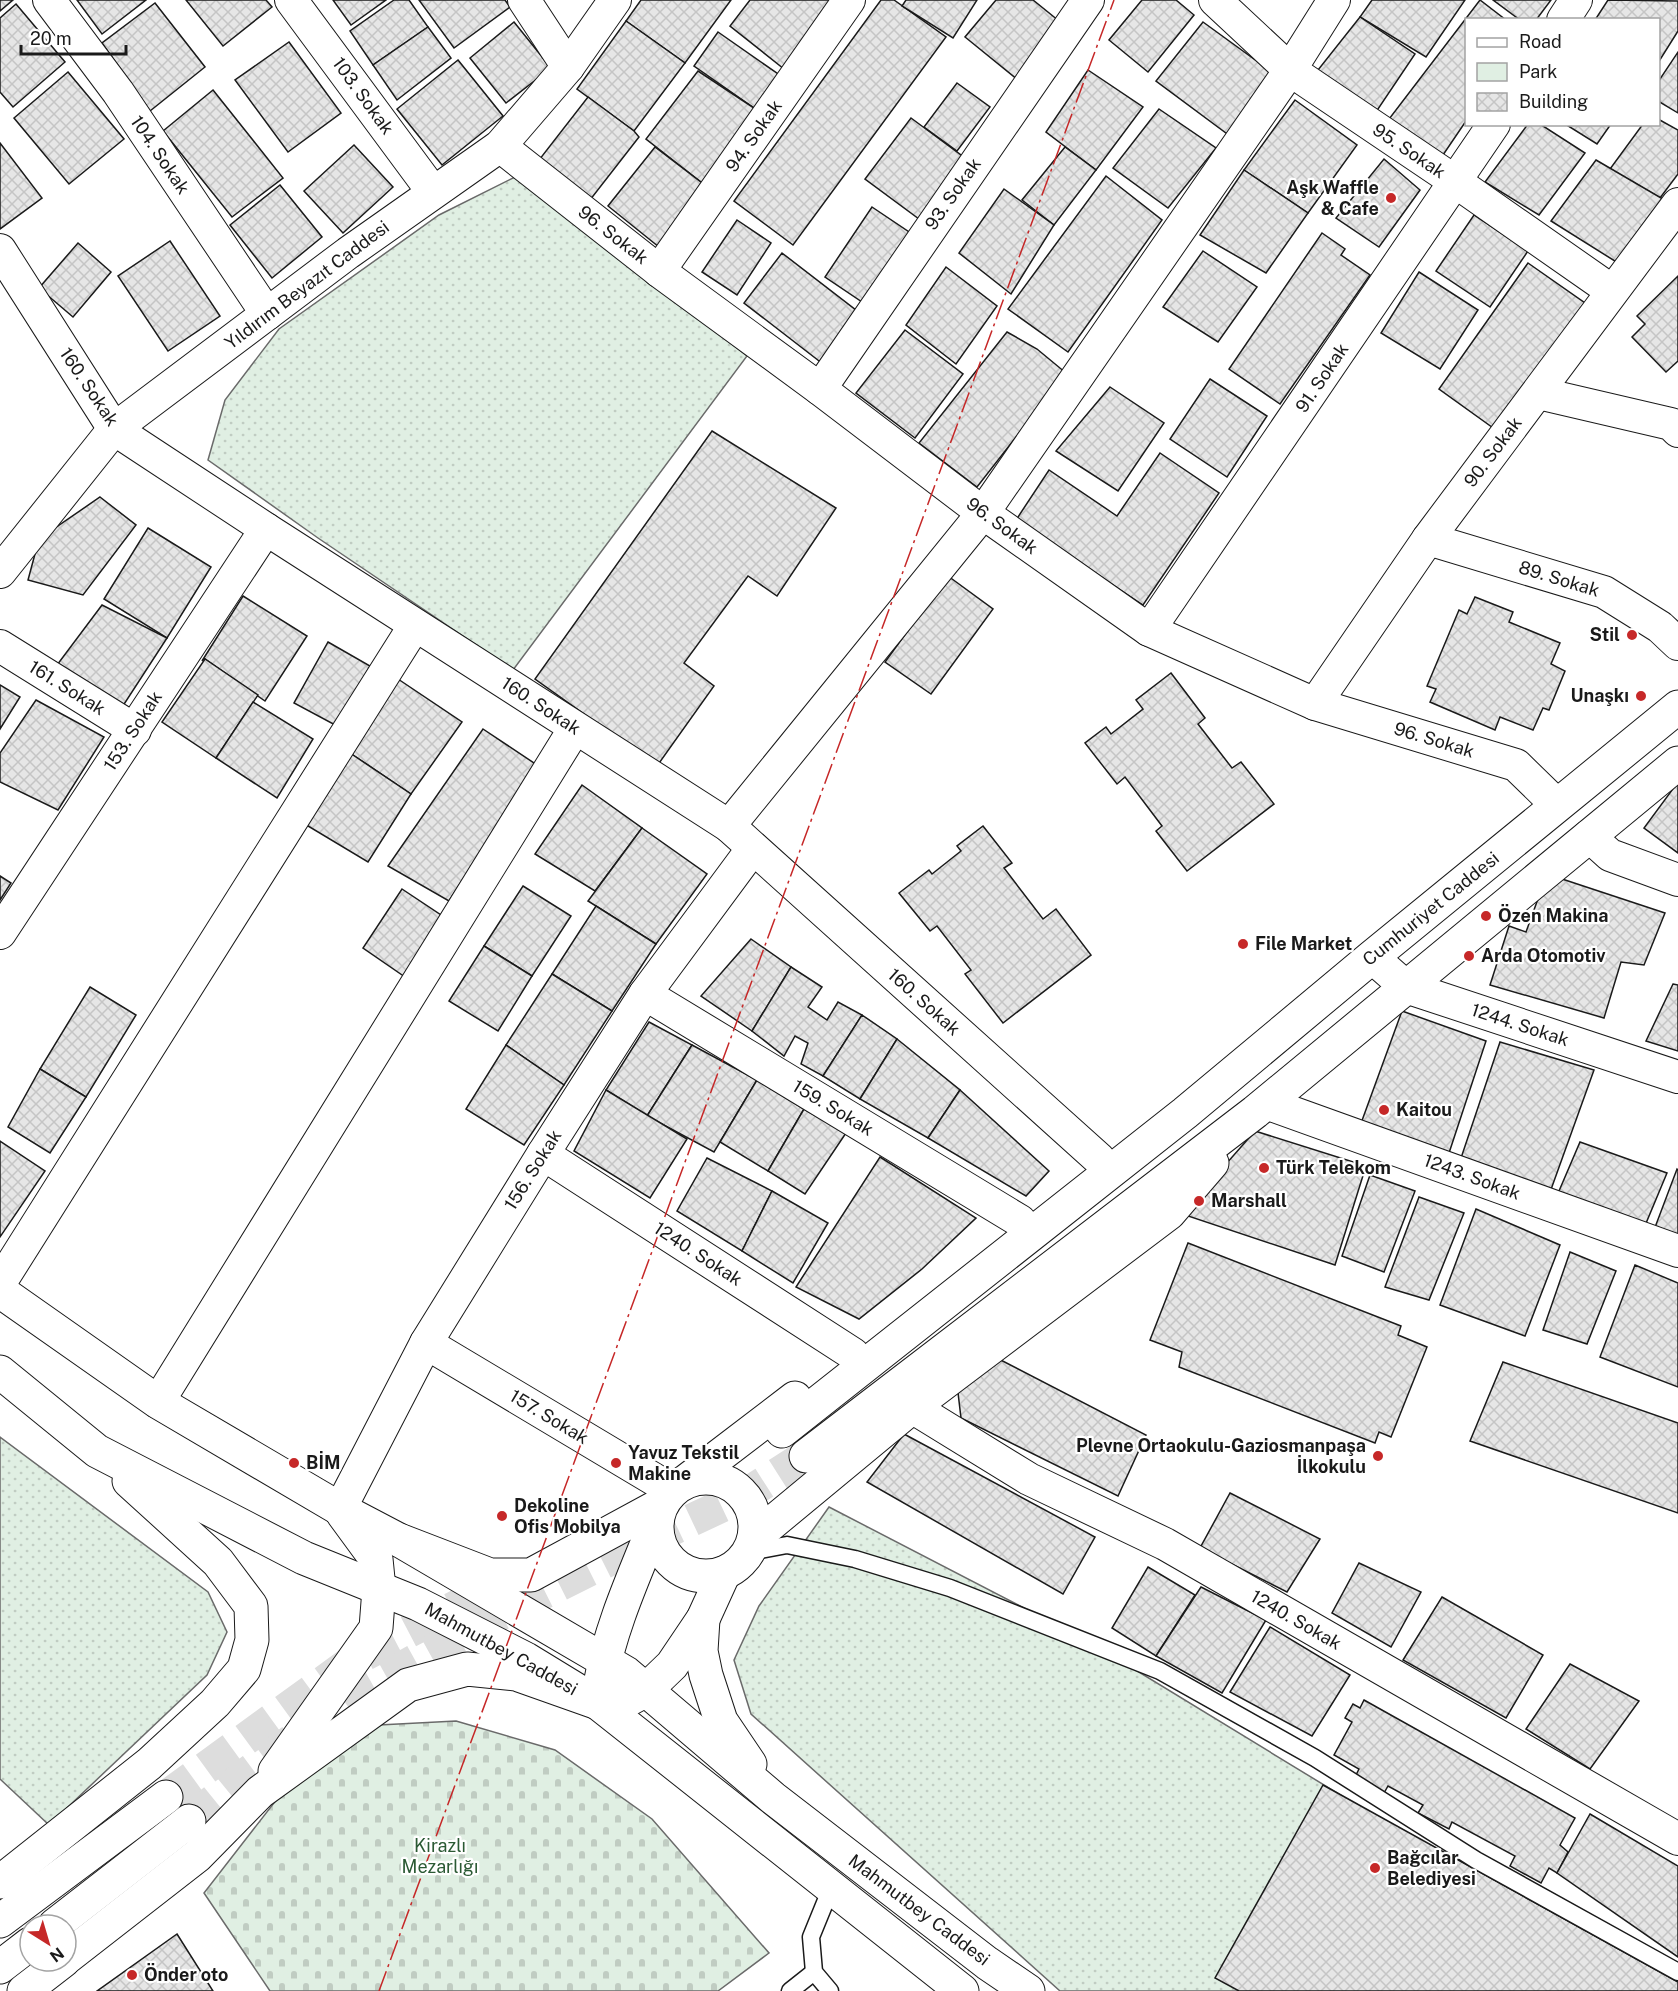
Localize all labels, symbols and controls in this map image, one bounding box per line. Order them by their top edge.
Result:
scale bar [21,18,126,56]
legend [1465,18,1660,126]
text: 20 m [30,28,72,49]
text: Road [1519,31,1562,52]
street label: 103. Sokak [328,53,398,138]
text: Park [1519,61,1557,82]
text: Building [1519,91,1588,112]
street label: 94. Sokak [721,96,786,176]
street label: 104. Sokak [127,112,194,198]
street label: 95. Sokak [1369,119,1450,183]
street label: 93. Sokak [920,154,985,234]
place label: Aşk Waffle & Cafe [1286,177,1379,219]
marker: Aşk Waffle & Cafe [1384,191,1398,205]
street label: 96. Sokak [574,201,652,268]
street label: Yıldırım Beyazıt Caddesi [220,216,393,353]
street label: 91. Sokak [1291,339,1352,416]
street label: 160. Sokak [56,344,123,430]
street label: 90. Sokak [1459,412,1526,491]
street label: 96. Sokak [963,493,1042,558]
street label: 89. Sokak [1516,556,1602,601]
place label: Stil [1590,624,1620,645]
marker: Stil [1625,628,1639,642]
street label: 161. Sokak [25,656,109,719]
street label: 160. Sokak [498,672,585,739]
place label: Unaşkı [1571,685,1629,706]
street label: 153. Sokak [99,687,166,774]
marker: Unaşkı [1634,689,1648,703]
street label: 96. Sokak [1391,717,1477,762]
street label: Cumhuriyet Caddesi [1358,847,1503,970]
place label: Özen Makina [1498,904,1608,926]
marker: Özen Makina [1479,909,1493,923]
place label: File Market [1255,933,1352,954]
marker: File Market [1236,937,1250,951]
place label: Arda Otomotiv [1481,945,1606,966]
marker: Arda Otomotiv [1462,949,1476,963]
street label: 160. Sokak [884,964,965,1040]
street label: 1244. Sokak [1469,999,1572,1050]
street label: 159. Sokak [789,1075,877,1140]
place label: Kaitou [1396,1099,1452,1120]
marker: Kaitou [1377,1103,1391,1117]
street label: 156. Sokak [500,1126,565,1214]
street label: 1243. Sokak [1421,1149,1523,1204]
place label: Türk Telekom [1276,1157,1391,1178]
marker: Türk Telekom [1257,1161,1271,1175]
place label: Marshall [1211,1190,1287,1211]
marker: Marshall [1192,1194,1206,1208]
street label: 1240. Sokak [650,1217,746,1290]
street label: 157. Sokak [506,1385,592,1448]
place label: Plevne Ortaokulu-Gaziosmanpaşa İlkokulu [1076,1435,1366,1477]
place label: Yavuz Tekstil Makine [628,1442,740,1484]
marker: Plevne Ortaokulu-Gaziosmanpaşa İlkokulu [1371,1449,1385,1463]
place label: BİM [306,1451,341,1473]
marker: BİM [287,1456,301,1470]
marker: Yavuz Tekstil Makine [609,1456,623,1470]
place label: Dekoline Ofis Mobilya [514,1495,621,1537]
marker: Dekoline Ofis Mobilya [495,1509,509,1523]
street label: 1240. Sokak [1247,1585,1345,1654]
street label: Mahmutbey Caddesi [421,1598,581,1699]
park label: Kirazlı Mezarlığı [402,1835,478,1877]
place label: Bağcılar Belediyesi [1387,1847,1476,1889]
street label: Mahmutbey Caddesi [845,1850,994,1970]
marker: Bağcılar Belediyesi [1368,1861,1382,1875]
north arrow [18,1913,78,1973]
text: N [46,1943,67,1966]
place label: Önder oto [144,1963,228,1985]
marker: Önder oto [125,1968,139,1982]

